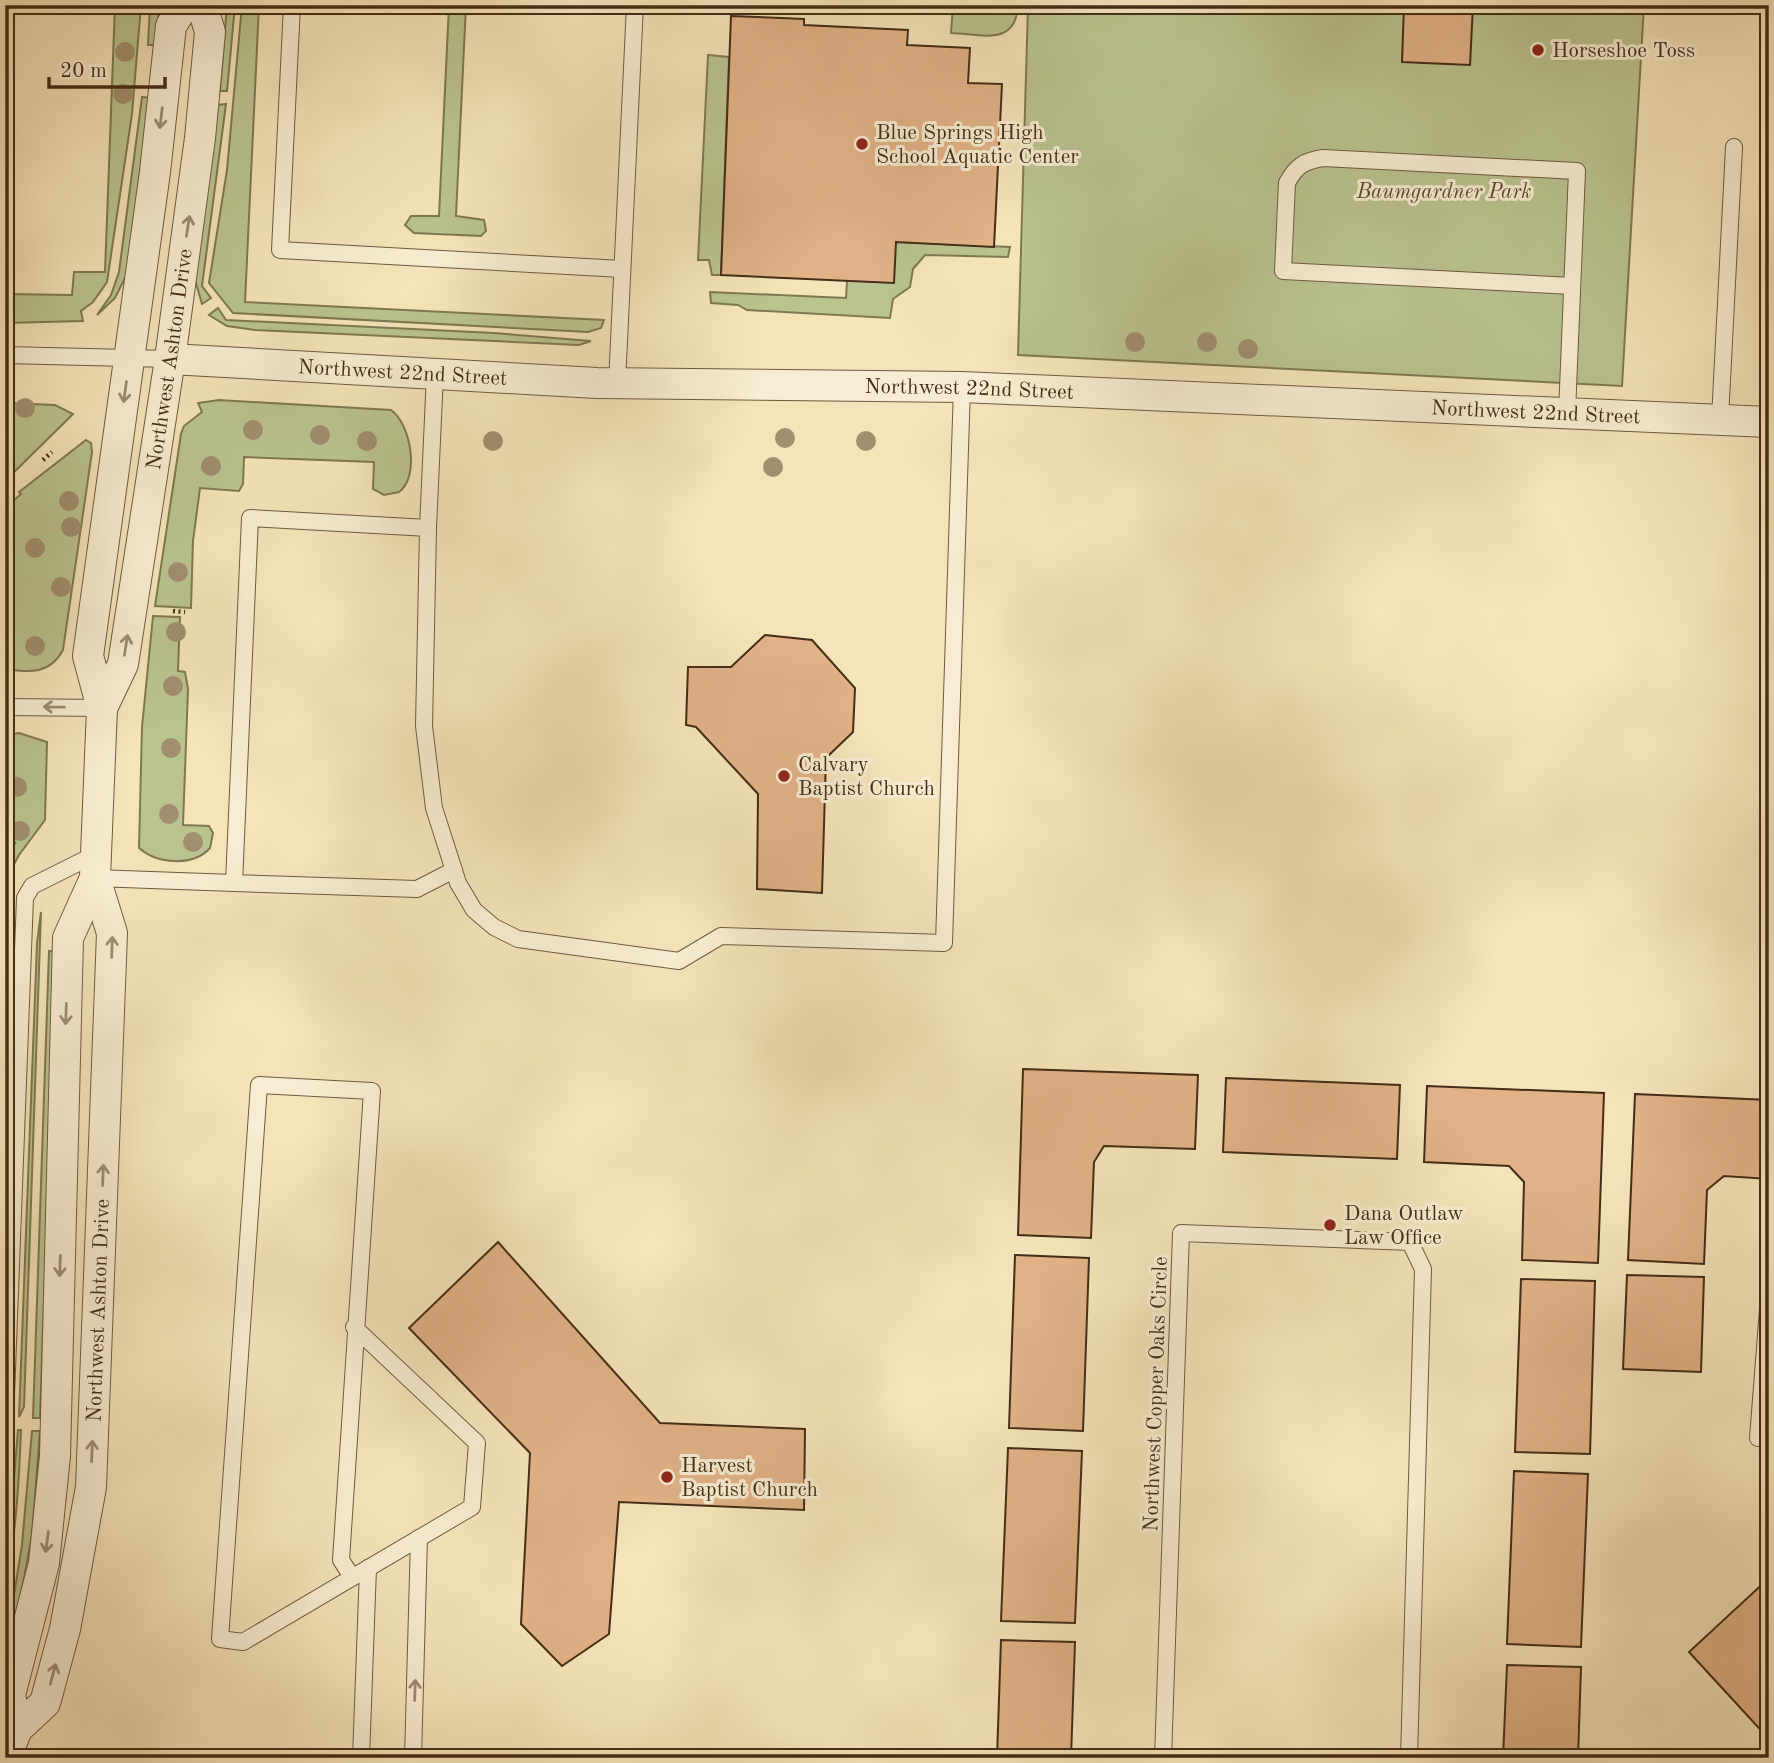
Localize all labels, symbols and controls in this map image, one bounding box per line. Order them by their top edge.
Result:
place label: Horseshoe Toss [1552,41,1695,62]
marker: Horseshoe Toss [1530,42,1546,58]
scale bar [49,46,164,90]
text: 20 m [60,61,107,82]
one-way arrow [154,106,167,129]
place label: Blue Springs High School Aquatic Center [876,123,1079,168]
marker: Blue Springs High School Aquatic Center [854,136,870,152]
park label: Baumgardner Park [1355,182,1532,203]
one-way arrow [182,215,195,238]
street label: Northwest Ashton Drive [144,247,197,472]
street label: Northwest 22nd Street [297,357,508,390]
street label: Northwest 22nd Street [864,377,1074,404]
one-way arrow [118,380,131,403]
street label: Northwest 22nd Street [1431,398,1641,428]
one-way arrow [120,634,133,656]
one-way arrow [43,700,66,714]
place label: Calvary Baptist Church [798,755,935,800]
marker: Calvary Baptist Church [776,768,792,784]
one-way arrow [105,936,118,959]
one-way arrow [60,1002,73,1025]
one-way arrow [97,1163,110,1186]
street label: Northwest Ashton Drive [84,1198,114,1422]
place label: Dana Outlaw Law Office [1344,1204,1463,1249]
marker: Dana Outlaw Law Office [1322,1217,1338,1233]
one-way arrow [53,1254,67,1277]
street label: Northwest Copper Oaks Circle [1141,1256,1172,1532]
one-way arrow [86,1440,99,1463]
place label: Harvest Baptist Church [681,1456,818,1501]
marker: Harvest Baptist Church [659,1469,675,1485]
one-way arrow [40,1530,53,1553]
one-way arrow [47,1664,60,1686]
one-way arrow [408,1678,422,1701]

